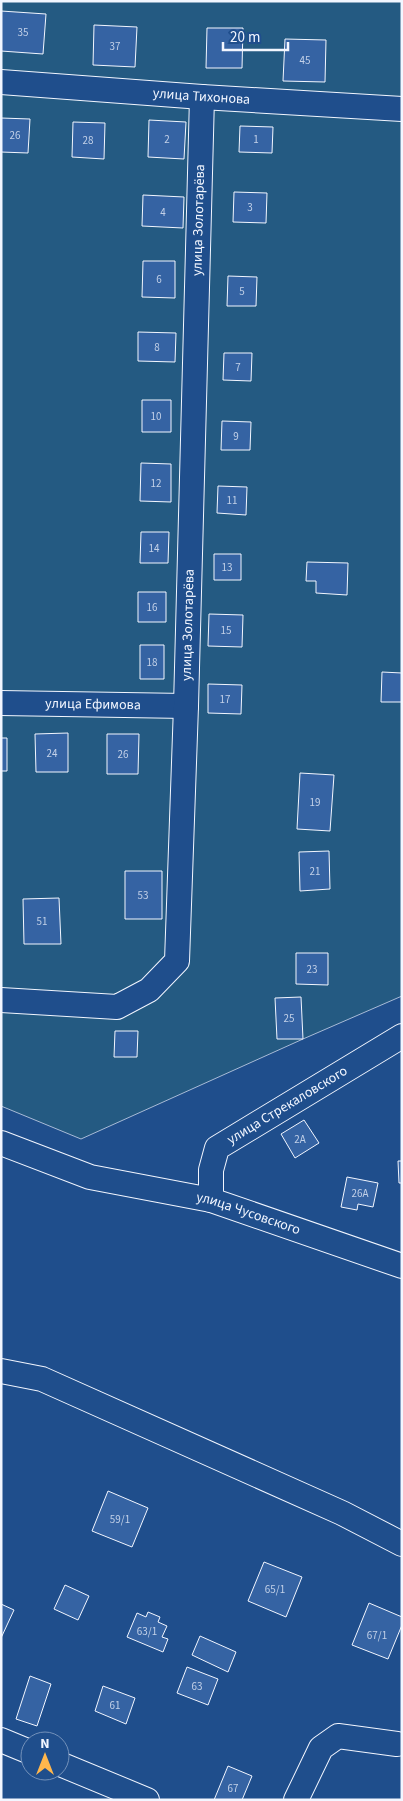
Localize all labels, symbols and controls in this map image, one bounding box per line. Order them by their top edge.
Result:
scale bar [223,20,288,52]
house number: 35 [18,25,28,40]
text: 20 m [230,27,260,48]
house number: 37 [110,39,120,54]
house number: 45 [300,53,310,68]
street label: улица Тихонова [152,83,251,110]
house number: 26 [10,128,21,143]
house number: 2 [164,132,170,147]
house number: 1 [253,132,259,147]
house number: 28 [83,133,94,148]
street label: улица Золотарёва [187,164,210,276]
house number: 3 [247,200,253,215]
house number: 4 [160,205,166,220]
house number: 6 [156,272,162,287]
house number: 5 [239,284,245,299]
house number: 8 [154,340,160,355]
house number: 7 [235,360,241,375]
house number: 10 [151,409,161,424]
house number: 9 [233,429,239,444]
house number: 12 [151,476,161,491]
house number: 11 [227,493,237,508]
house number: 14 [149,541,160,556]
house number: 13 [222,560,232,575]
street label: улица Золотарёва [177,569,200,681]
house number: 16 [147,600,158,615]
house number: 15 [221,623,231,638]
house number: 18 [147,655,158,670]
house number: 17 [220,692,230,707]
street label: улица Ефимова [45,694,141,715]
house number: 24 [47,746,58,761]
house number: 26 [118,747,129,762]
house number: 19 [310,795,320,810]
house number: 21 [310,864,320,879]
house number: 53 [138,888,148,903]
house number: 51 [37,914,47,929]
house number: 23 [307,962,317,977]
house number: 25 [284,1011,294,1026]
street label: улица Стрекаловского [223,1061,351,1150]
house number: 2А [294,1132,306,1147]
house number: 26А [352,1186,368,1201]
street label: улица Чусовского [195,1187,303,1240]
house number: 59/1 [110,1512,130,1527]
house number: 65/1 [265,1582,285,1597]
house number: 63/1 [137,1624,157,1639]
house number: 67/1 [367,1628,387,1643]
house number: 63 [192,1679,202,1694]
house number: 61 [110,1698,120,1713]
north arrow [20,1731,70,1781]
text: N [40,1734,50,1754]
house number: 67 [228,1781,238,1796]

